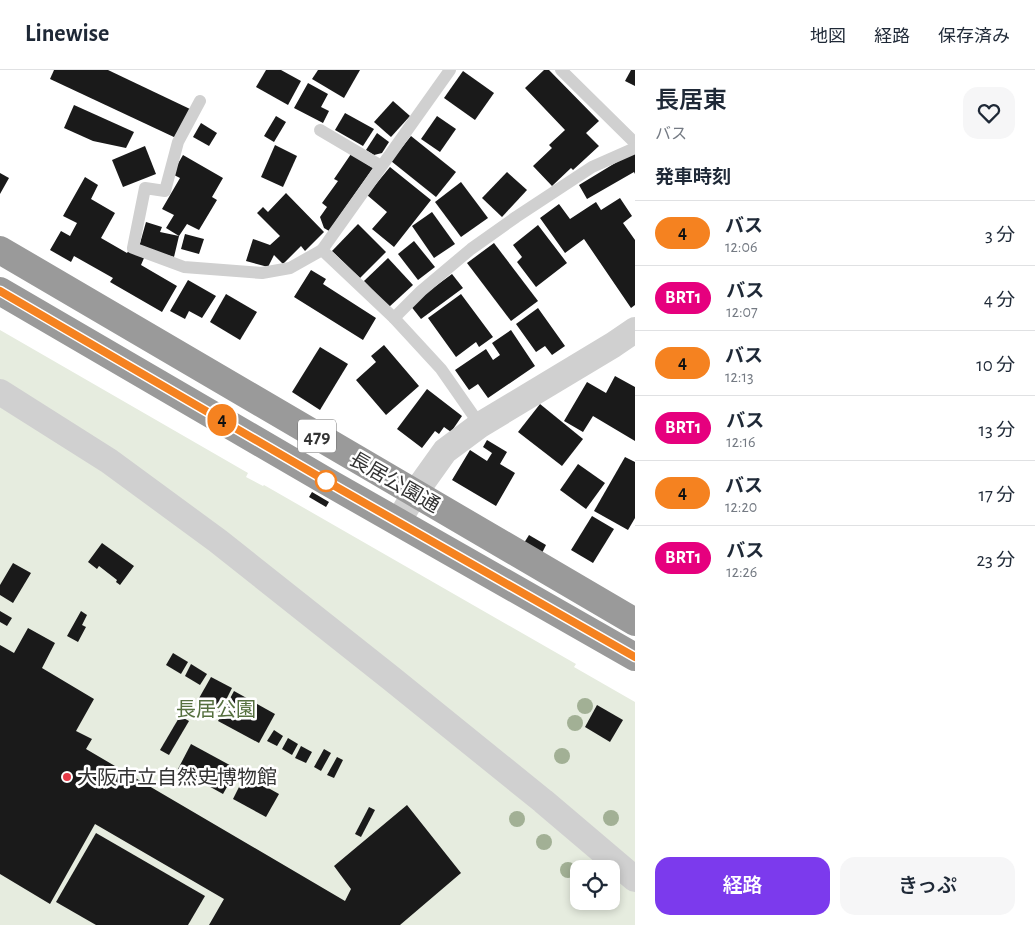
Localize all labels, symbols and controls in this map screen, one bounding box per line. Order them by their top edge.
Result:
text: Linewise [25,22,109,46]
text: 地図 [810,28,846,46]
text: 経路 [874,28,910,46]
text: 保存済み [938,28,1010,46]
button: heart [963,87,1015,139]
text: 長居東 [655,89,727,113]
text: バス [655,126,687,142]
text: 発車時刻 [655,168,731,187]
text: バス [725,217,763,236]
text: 4 [678,224,687,242]
text: 3 分 [985,226,1015,245]
text: 12:06 [725,239,757,255]
text: バス [726,282,764,301]
text: BRT1 [665,289,701,307]
text: 4 分 [984,291,1015,310]
text: 12:07 [726,304,758,320]
text: バス [725,347,763,366]
text: 4 [678,354,687,372]
text: 10 分 [976,356,1015,375]
text: 12:13 [725,369,754,385]
line badge: 4 [206,404,238,436]
text: 4 [217,411,227,429]
text: バス [726,412,764,431]
text: BRT1 [665,419,701,437]
road number: 479 [298,420,336,452]
text: 13 分 [979,421,1015,440]
text: 12:16 [726,434,756,450]
street label: 長居公園通 [346,448,443,517]
unlabelled marker [315,470,337,492]
text: バス [725,477,763,496]
text: 4 [678,484,687,502]
text: 17 分 [978,486,1015,505]
text: 12:20 [725,499,757,515]
text: バス [726,542,764,561]
text: BRT1 [665,549,701,567]
text: 23 分 [976,551,1015,570]
text: 12:26 [726,564,757,580]
park label: 長居公園 [176,699,256,720]
place label: 大阪市立自然史博物館 [77,767,277,788]
marker: 大阪市立自然史博物館 [61,771,73,783]
button: 経路 [655,857,830,915]
button: きっぷ [840,857,1015,915]
map controls [570,860,620,910]
button: locate [570,860,620,910]

